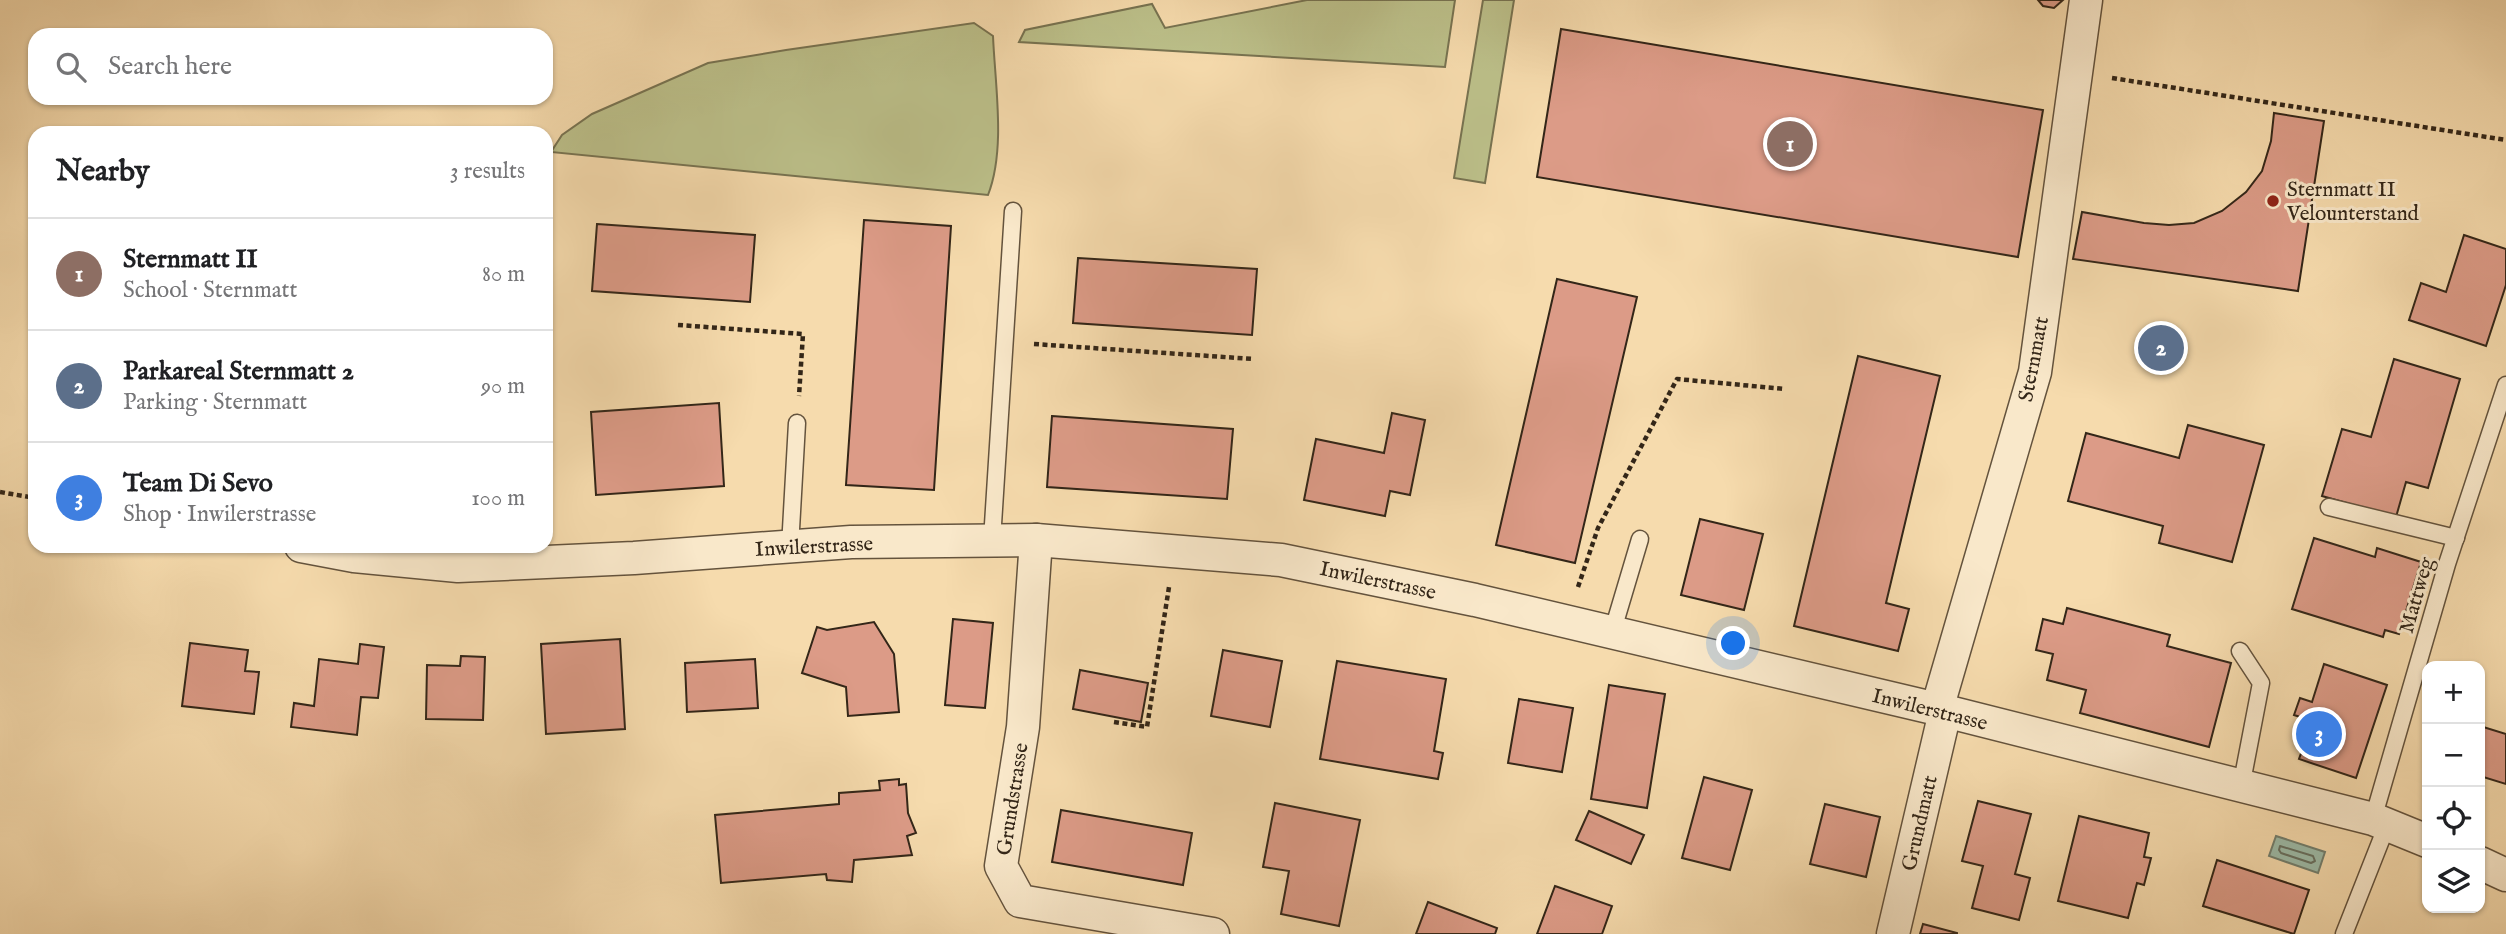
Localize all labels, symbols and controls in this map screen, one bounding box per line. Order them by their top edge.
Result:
search box [28,28,553,105]
icon: search [52,48,90,86]
text: Search here [108,50,232,83]
pin: 1 [1767,118,1813,170]
text: Nearby [56,153,149,191]
text: 3 results [450,157,525,186]
place label: Sternmatt II Velounterstand [2286,177,2420,228]
marker: Sternmatt II Velounterstand [2265,193,2281,209]
text: Sternmatt II [123,243,258,276]
text: 1 [75,260,83,289]
text: 80 m [482,260,525,289]
text: School · Sternmatt [123,276,297,305]
street label: Sternmatt [2013,314,2056,404]
pin: 2 [2138,322,2184,374]
text: Parkareal Sternmatt 2 [123,355,354,388]
text: 2 [74,372,84,401]
text: 90 m [481,372,525,401]
text: Parking · Sternmatt [123,388,307,417]
text: Team Di Sevo [123,467,273,500]
text: 3 [75,484,83,513]
text: 100 m [471,484,525,513]
text: Shop · Inwilerstrasse [123,500,316,529]
street label: Inwilerstrasse [754,531,874,564]
street label: Mattweg [2394,554,2441,637]
street label: Inwilerstrasse [1317,556,1439,607]
your location [1716,626,1750,660]
map controls [2422,661,2485,913]
button: + [2422,661,2485,724]
street label: Inwilerstrasse [1869,683,1991,738]
pin: 3 [2296,708,2342,760]
button: − [2422,724,2485,787]
street label: Grundstrasse [991,741,1036,857]
street label: Grundmatt [1896,773,1945,874]
button: locate [2422,787,2485,850]
button: layers [2422,850,2485,913]

